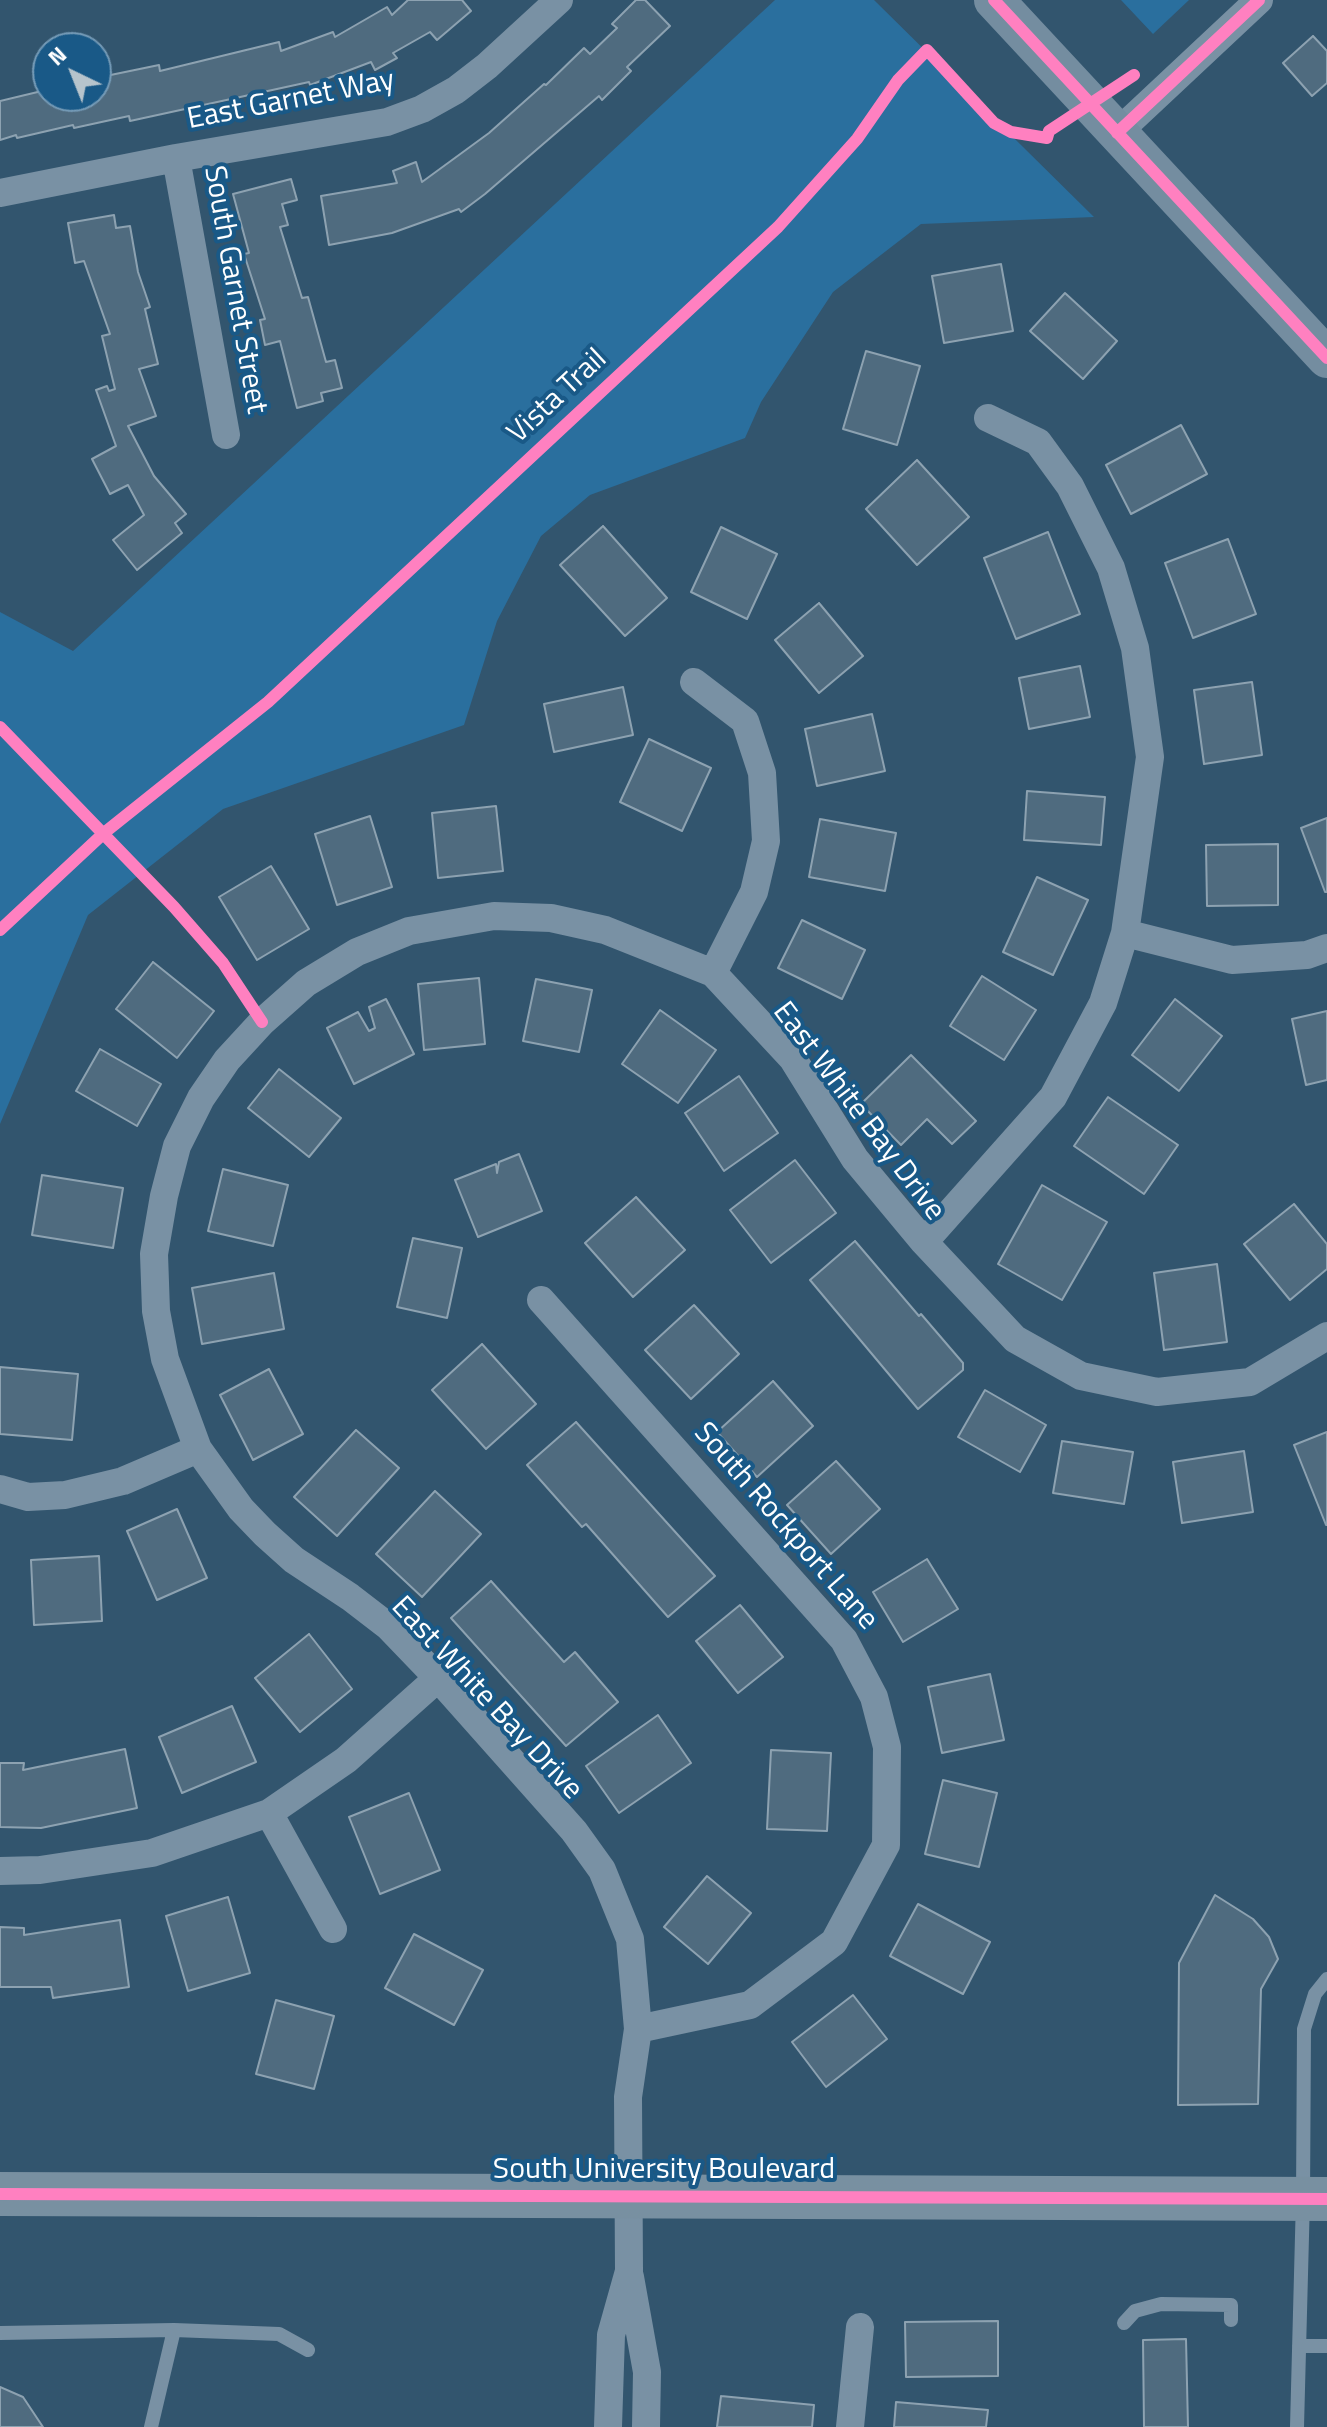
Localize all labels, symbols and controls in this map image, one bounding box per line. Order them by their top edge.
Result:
north arrow [32,32,112,112]
text: N [40,38,74,74]
street label: East Garnet Way [184,63,398,139]
street label: South Garnet Street [194,163,274,417]
street label: Vista Trail [501,342,615,452]
street label: East White Bay Drive [764,996,952,1228]
street label: South Rockport Lane [685,1416,885,1638]
street label: East White Bay Drive [383,1590,589,1808]
street label: South University Boulevard [493,2153,835,2189]

